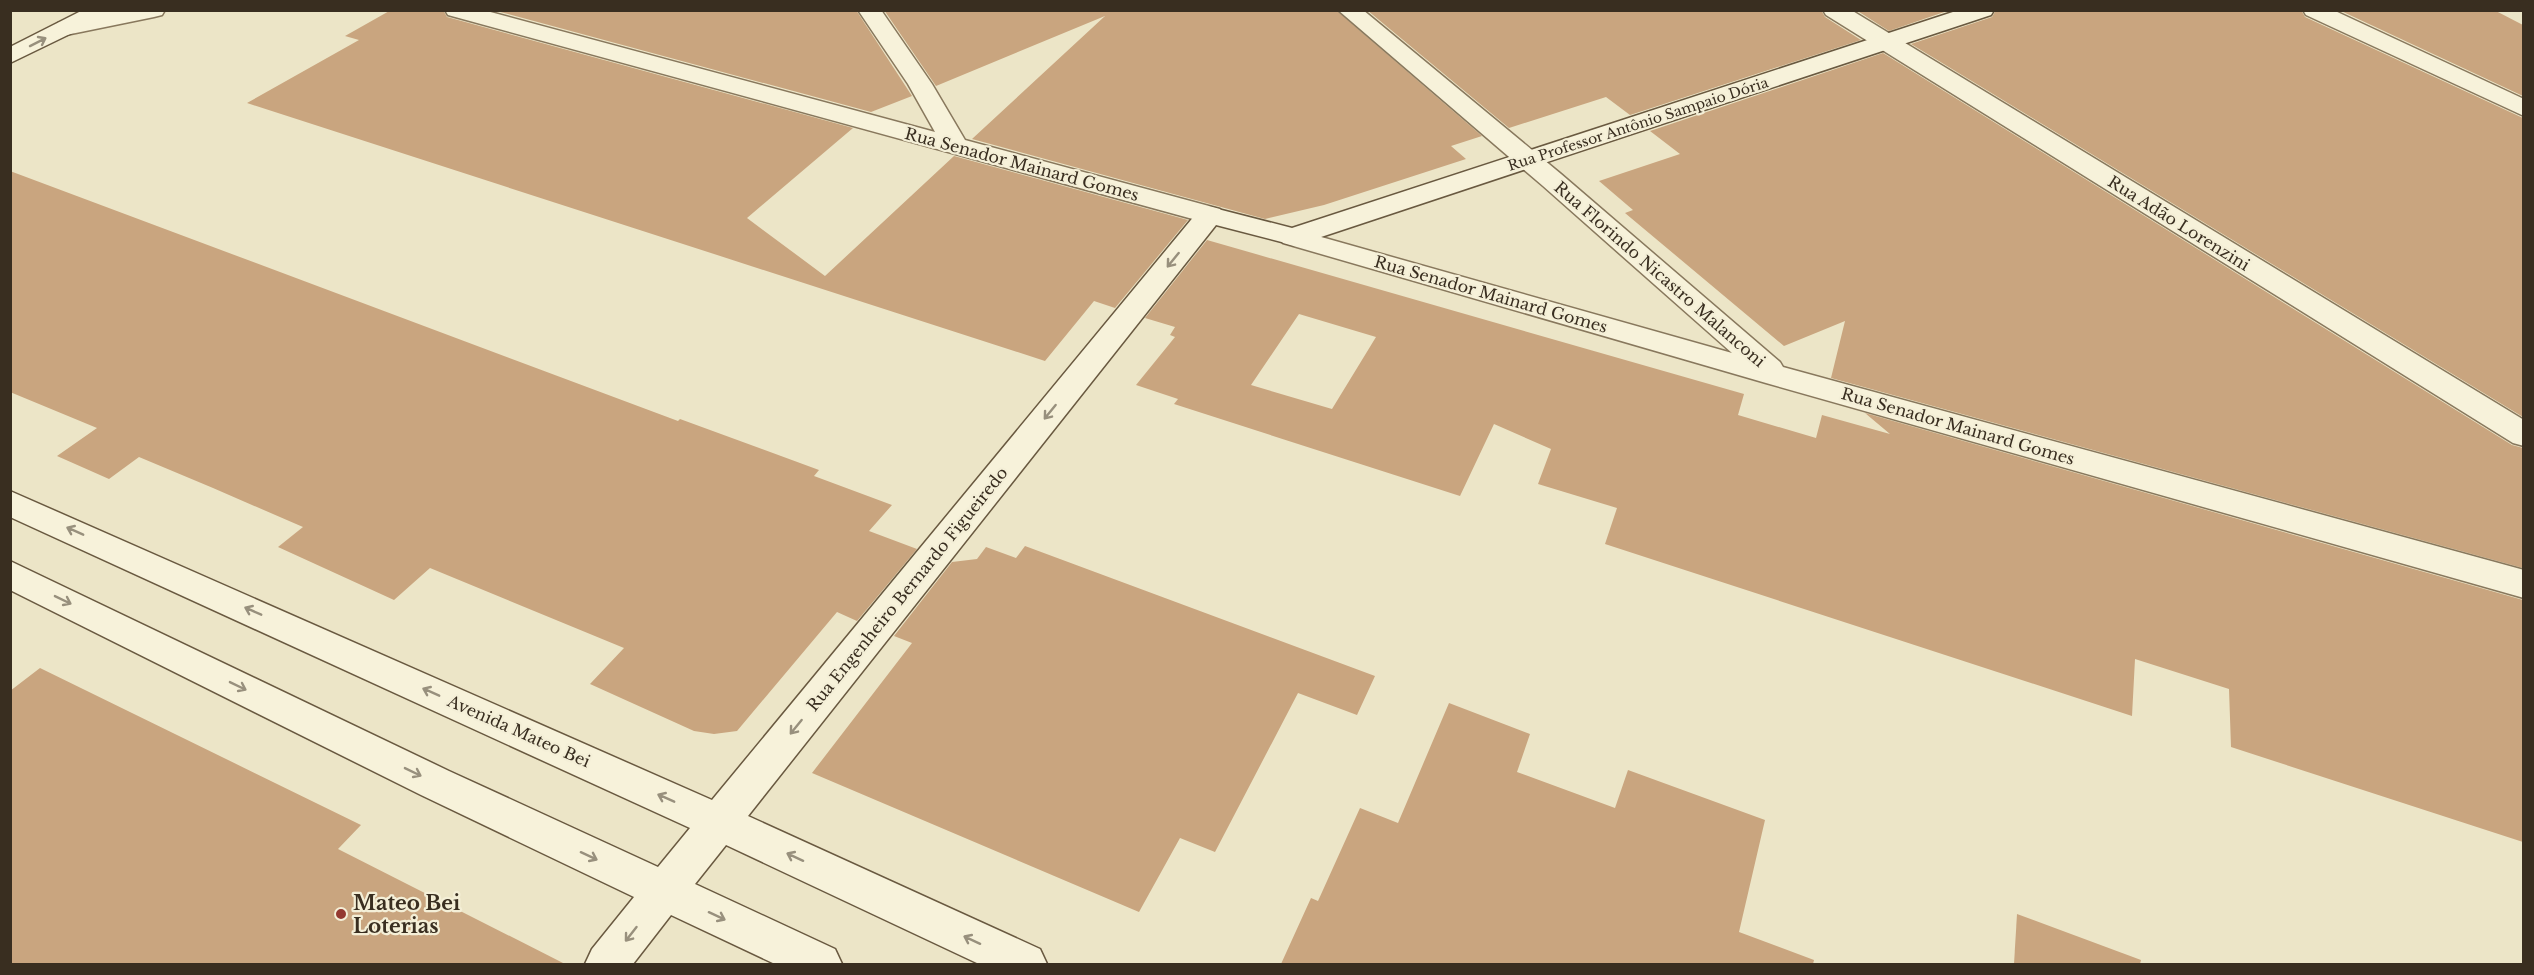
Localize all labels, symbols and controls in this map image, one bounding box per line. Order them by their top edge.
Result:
one-way arrow [29,36,47,47]
street label: Rua Professor Antônio Sampaio Dória [1505,73,1771,175]
street label: Rua Senador Mainard Gomes [903,123,1141,205]
street label: Rua Adão Lorenzini [2104,171,2254,275]
street label: Rua Florindo Nicastro Malanconi [1550,177,1770,371]
street label: Rua Senador Mainard Gomes [1372,251,1610,337]
one-way arrow [1166,252,1179,268]
street label: Rua Senador Mainard Gomes [1839,383,2077,469]
one-way arrow [1044,404,1057,420]
street label: Rua Engenheiro Bernardo Figueiredo [802,463,1012,715]
one-way arrow [66,525,84,536]
one-way arrow [54,595,72,607]
one-way arrow [244,605,262,617]
one-way arrow [229,681,247,693]
one-way arrow [422,685,440,697]
street label: Avenida Mateo Bei [444,690,594,772]
one-way arrow [789,719,802,735]
one-way arrow [404,767,422,779]
one-way arrow [657,791,675,803]
one-way arrow [580,851,598,863]
one-way arrow [787,851,805,863]
place label: Mateo Bei Loterias [353,891,460,938]
marker: Mateo Bei Loterias [334,907,348,921]
one-way arrow [708,911,726,923]
one-way arrow [625,925,638,941]
one-way arrow [964,933,982,945]

